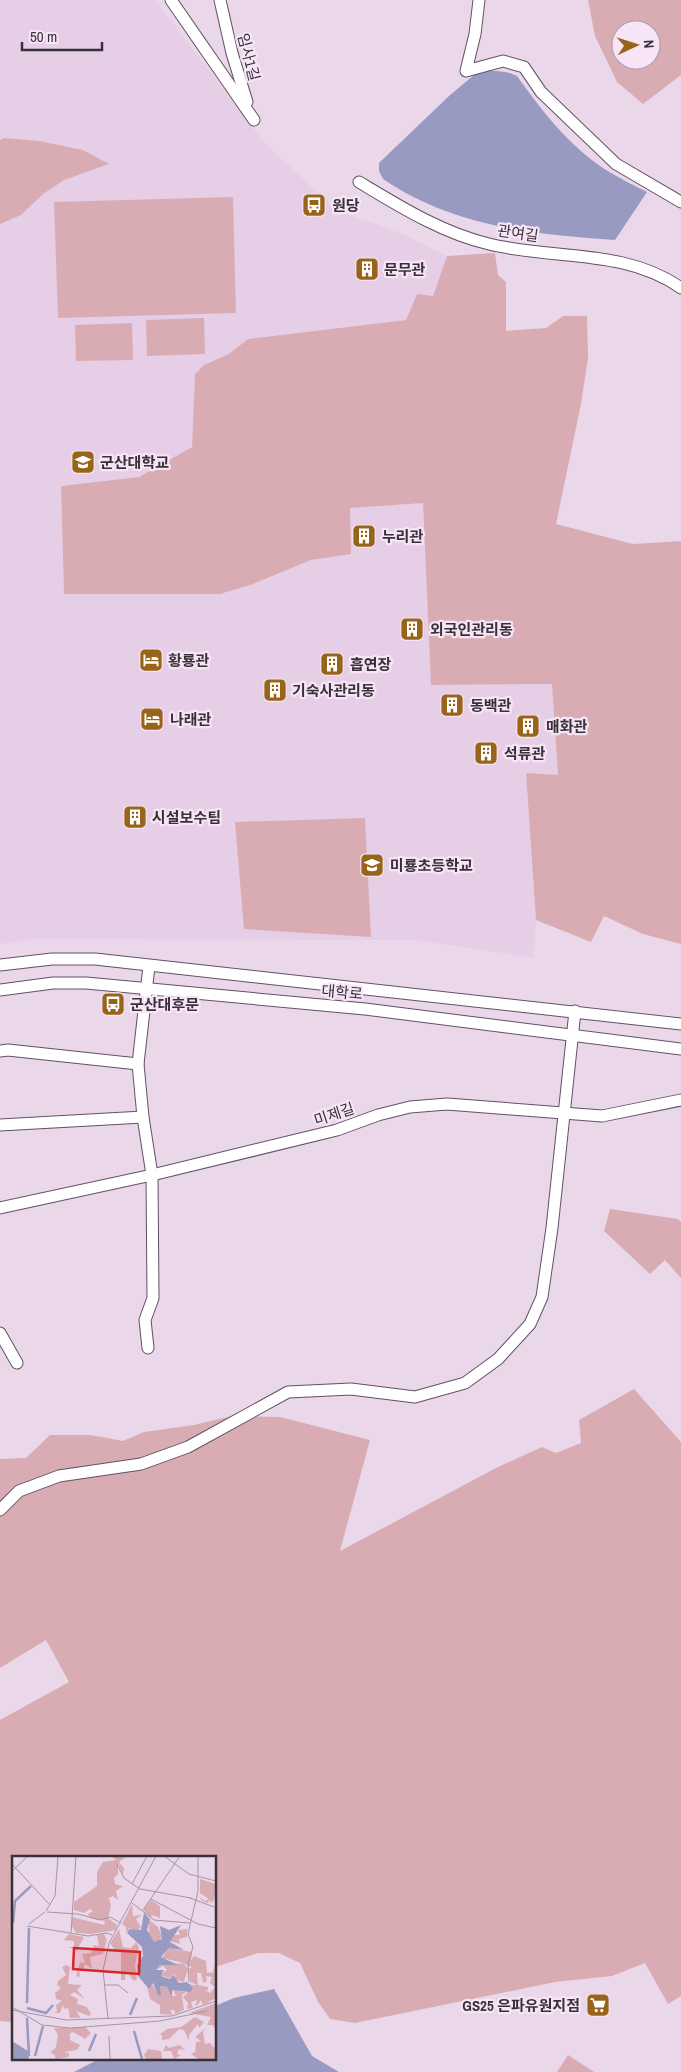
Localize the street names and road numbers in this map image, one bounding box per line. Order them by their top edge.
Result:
street label: 임사1길 [233,31,265,83]
street label: 관여길 [496,220,540,246]
street label: 대학로 [320,980,364,1004]
street label: 미제길 [311,1098,357,1130]

